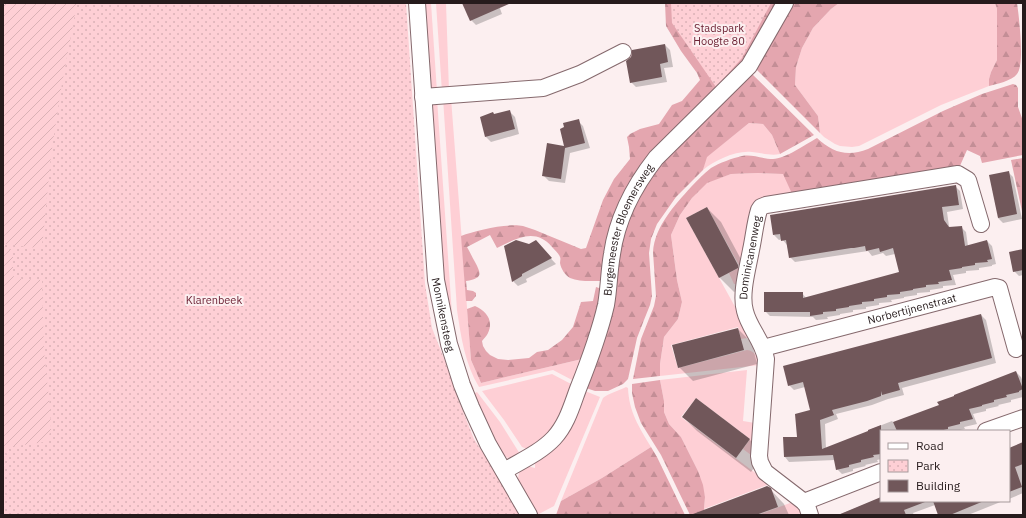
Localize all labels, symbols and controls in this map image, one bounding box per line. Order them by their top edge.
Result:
park label: Stadspark Hoogte 80 [693,21,745,48]
street label: Burgemeester Bloemersweg [600,161,657,297]
street label: Dominicanenweg [736,214,764,300]
street label: Monnikensteeg [429,276,458,354]
street label: Norbertijnenstraat [866,290,958,327]
park label: Klarenbeek [186,293,242,307]
legend [880,430,1010,502]
text: Road [916,438,944,453]
text: Park [916,458,941,473]
text: Building [916,478,961,493]

